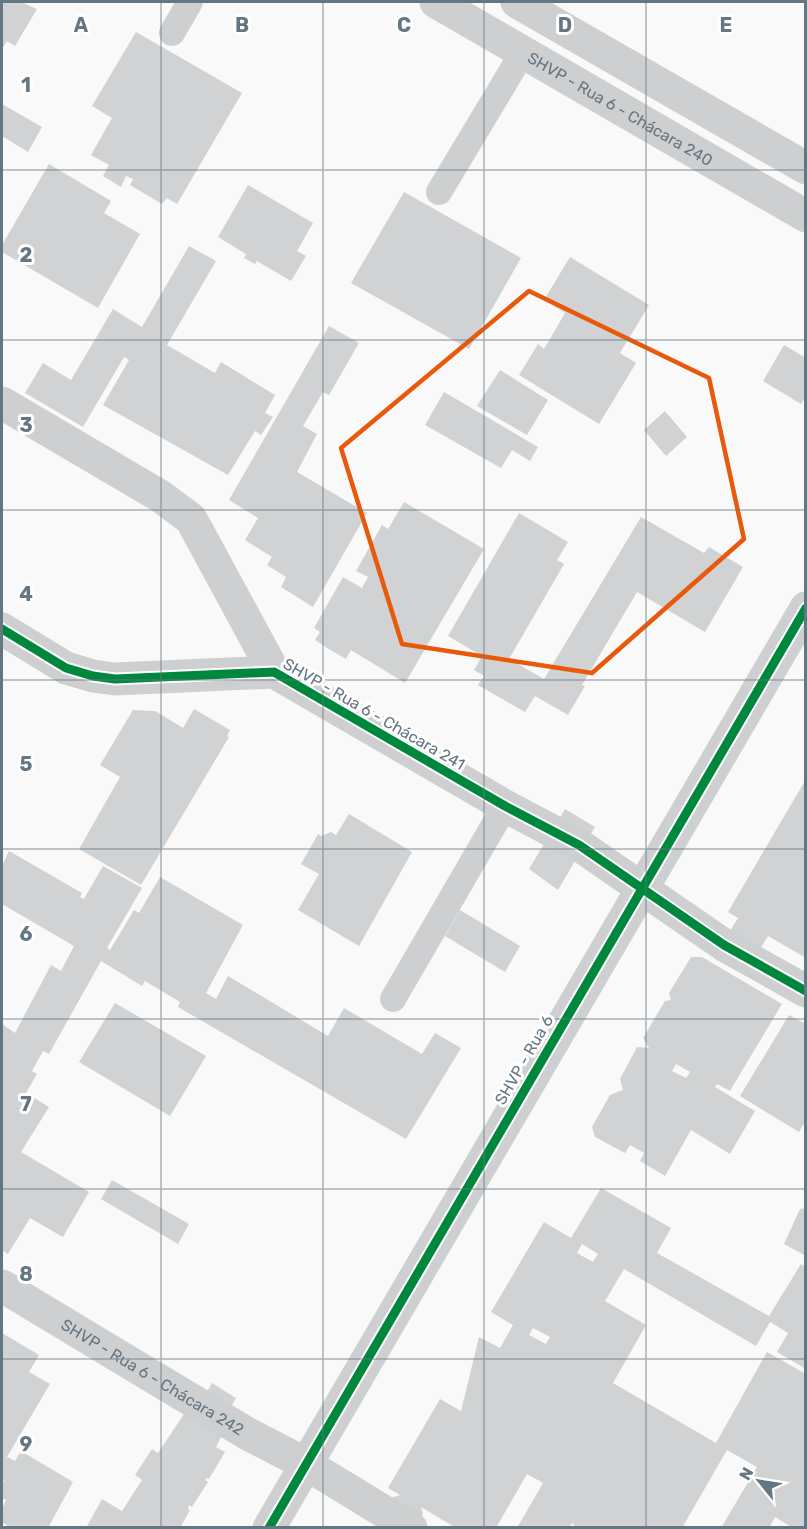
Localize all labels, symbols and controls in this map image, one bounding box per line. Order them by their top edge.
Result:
text: A [74,13,89,37]
text: B [235,13,249,37]
text: C [397,13,411,37]
text: D [558,13,572,37]
text: E [720,13,732,37]
street label: SHVP - Rua 6 - Chácara 240 [524,48,716,170]
text: 1 [21,73,31,97]
text: 2 [20,243,33,267]
text: 3 [19,413,33,437]
text: 4 [19,582,33,606]
street label: SHVP - Rua 6 - Chácara 241 [280,654,468,774]
text: 5 [20,752,33,776]
text: 6 [19,922,33,946]
street label: SHVP - Rua 6 [491,1012,557,1108]
text: 7 [20,1092,32,1116]
text: 8 [19,1262,33,1286]
street label: SHVP - Rua 6 - Chácara 242 [58,1315,248,1439]
text: 9 [20,1432,33,1456]
north arrow [729,1451,789,1511]
text: N [735,1464,758,1483]

